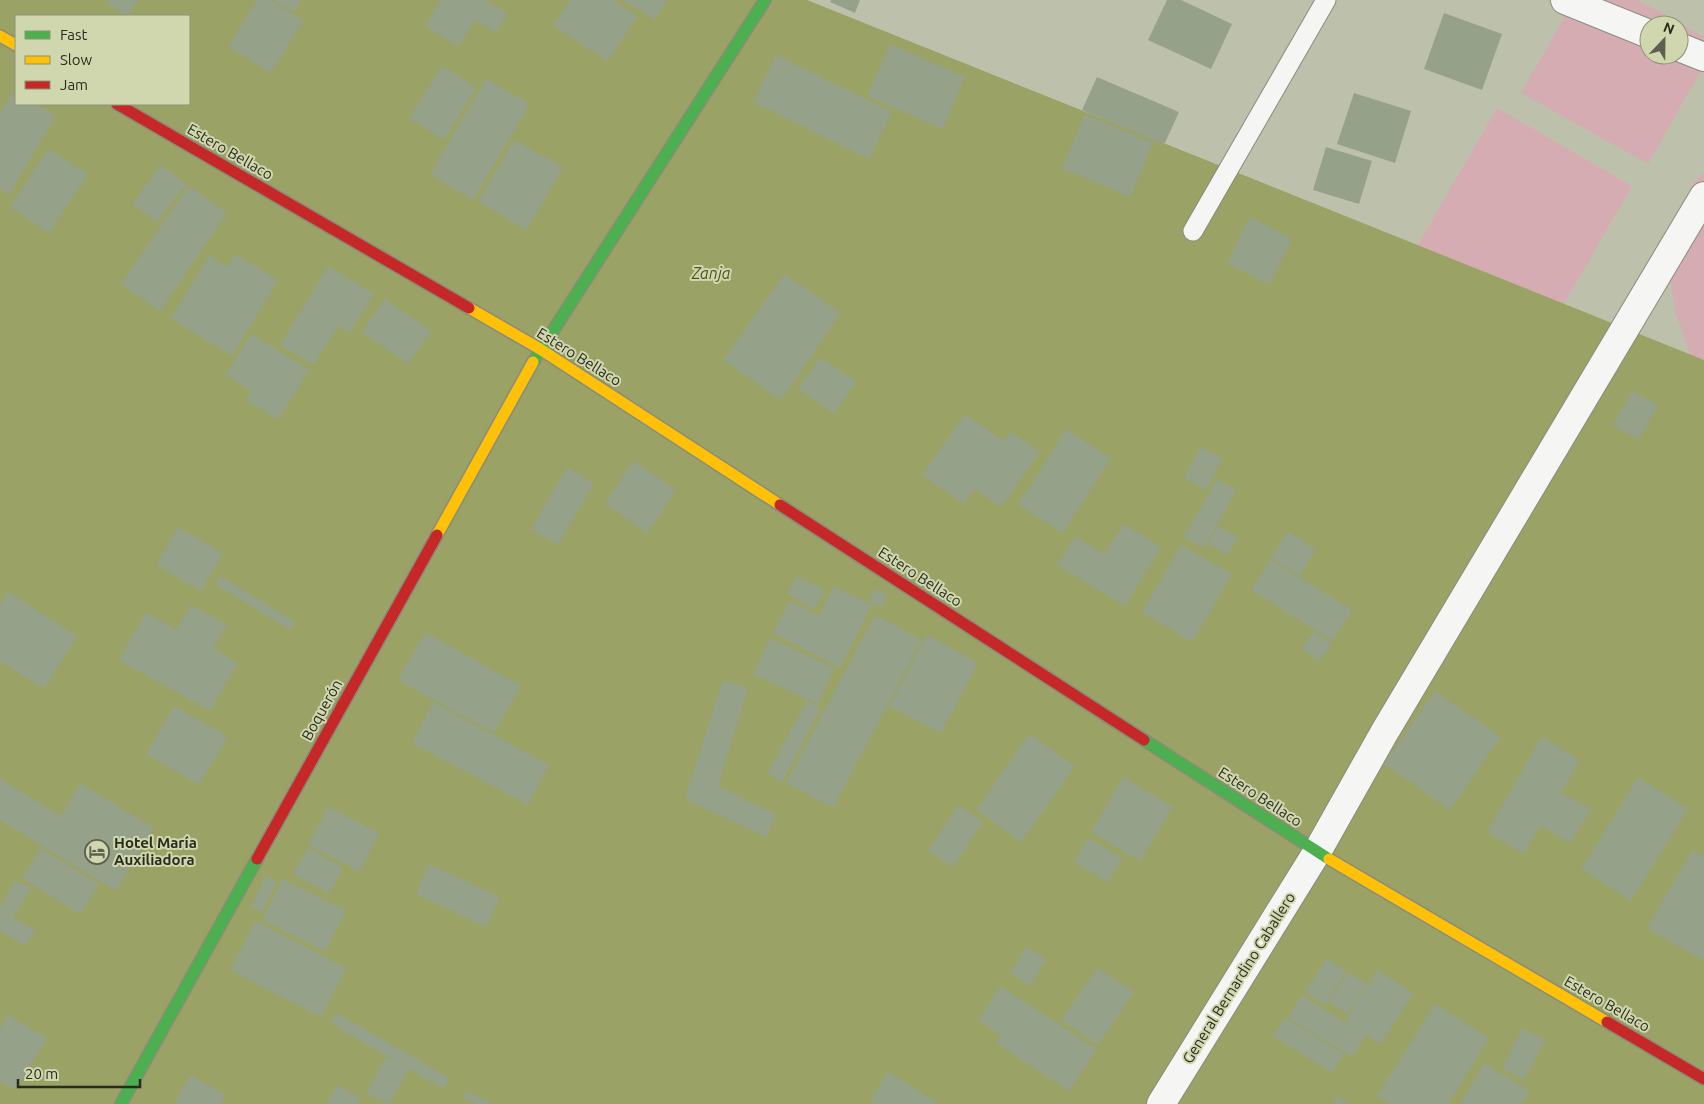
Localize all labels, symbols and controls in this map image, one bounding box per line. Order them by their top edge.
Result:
legend [15,15,190,105]
north arrow [1639,15,1689,65]
text: N [1661,19,1677,37]
text: Fast [60,26,88,43]
text: Slow [60,51,93,68]
text: Jam [60,76,88,93]
street label: Estero Bellaco [184,120,276,183]
water label: Zanja [691,264,731,282]
street label: Estero Bellaco [534,324,625,389]
street label: Estero Bellaco [875,543,965,610]
street label: Boquerón [298,676,345,743]
street label: Estero Bellaco [1215,763,1305,830]
place label: Hotel María Auxiliadora [114,834,197,868]
hotel icon: Hotel María Auxiliadora [84,839,110,865]
street label: General Bernardino Caballero [1179,889,1298,1066]
street label: Estero Bellaco [1561,972,1653,1035]
scale bar [18,1056,140,1088]
text: 20 m [25,1065,58,1082]

